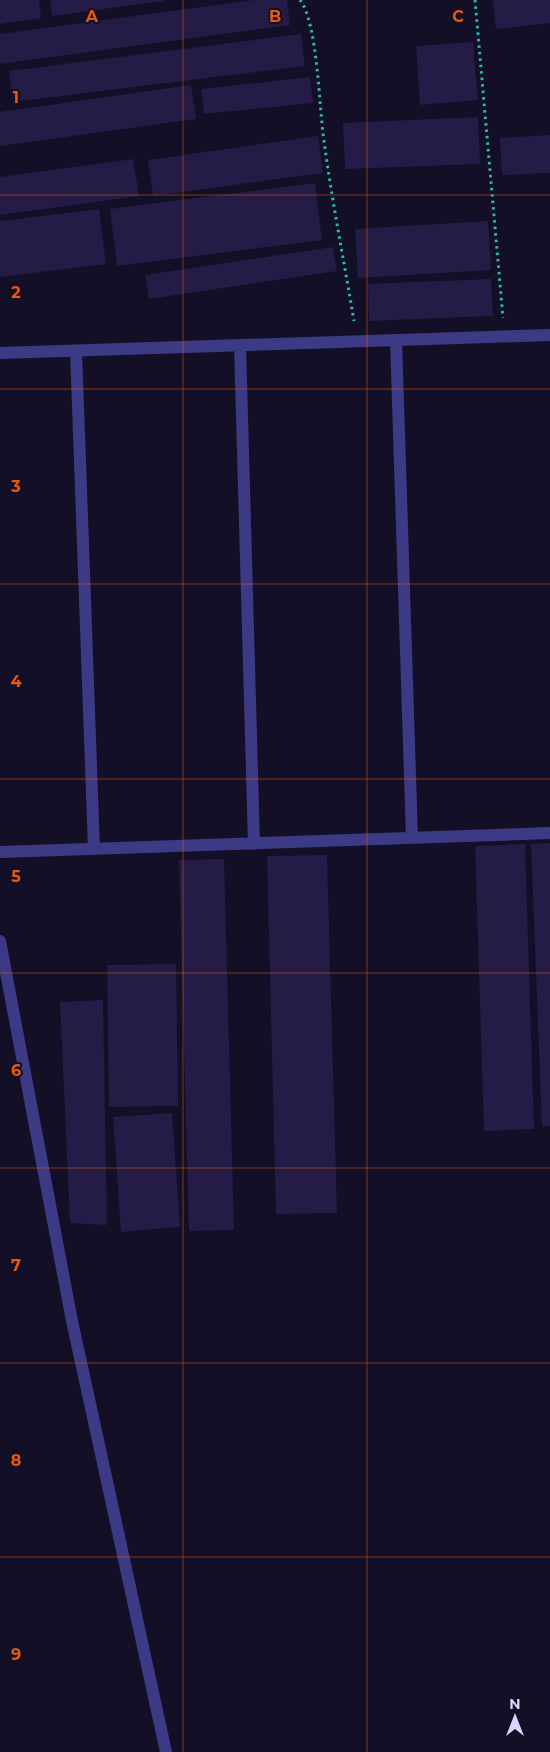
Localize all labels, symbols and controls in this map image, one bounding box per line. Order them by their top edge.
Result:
text: A [85,7,99,26]
text: B [269,7,281,26]
text: C [452,7,464,26]
text: 1 [13,88,19,107]
text: 2 [11,283,21,302]
text: 3 [10,477,21,496]
text: 4 [10,672,22,691]
text: 5 [11,867,21,886]
text: 6 [11,1061,21,1080]
text: 7 [11,1256,21,1275]
text: 8 [11,1451,21,1470]
text: 9 [11,1645,21,1664]
north arrow [490,1692,540,1742]
text: N [509,1695,521,1713]

